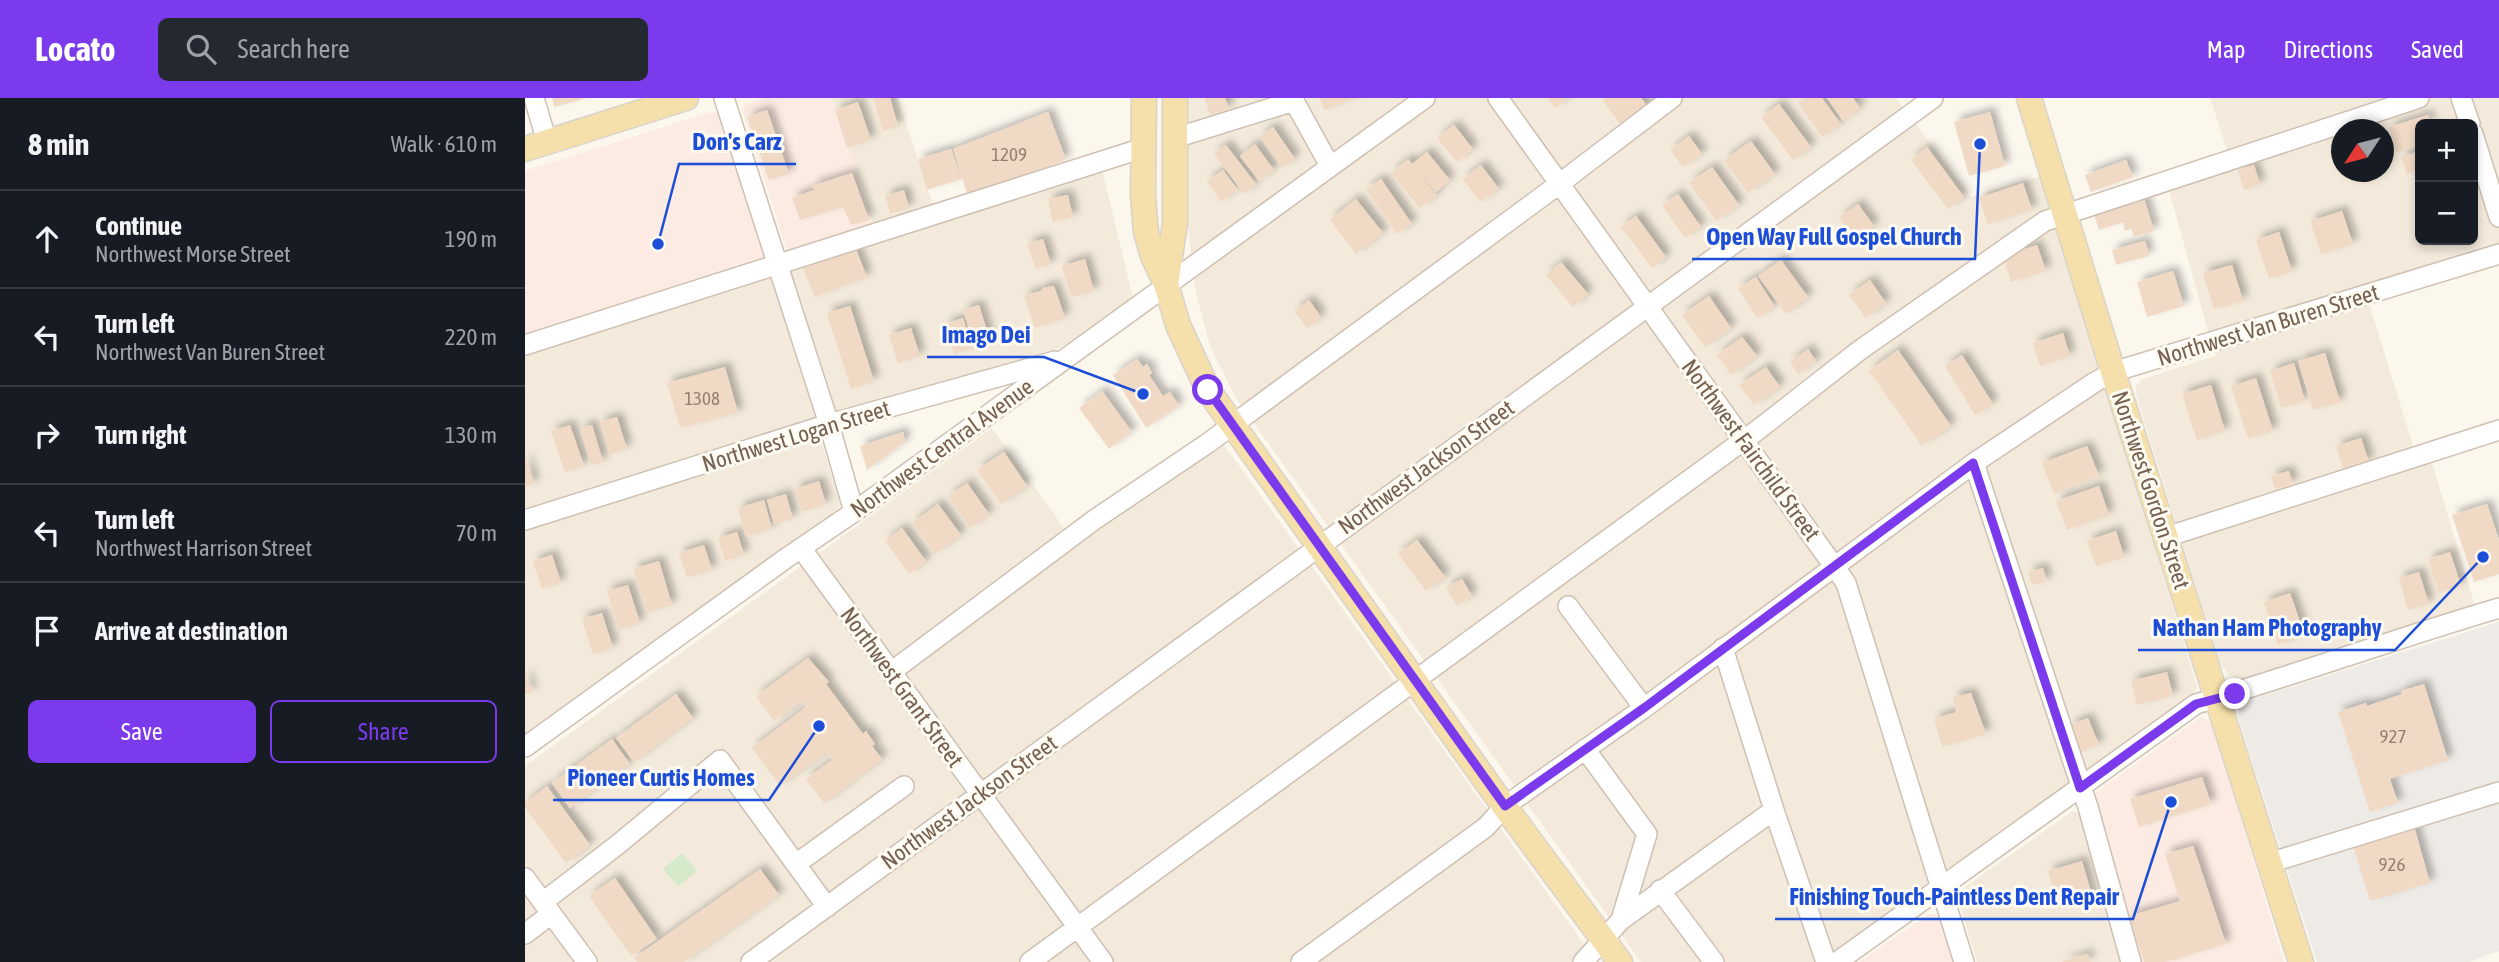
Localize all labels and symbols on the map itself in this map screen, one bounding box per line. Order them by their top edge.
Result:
callout: Don's Carz [679,119,796,164]
north arrow [2331,119,2394,182]
text: Don's Carz [692,128,782,155]
house number: 1209 [991,143,1027,165]
callout: Open Way Full Gospel Church [1692,214,1975,259]
text: Open Way Full Gospel Church [1706,223,1962,250]
street label: Northwest Van Buren Street [2154,279,2382,371]
callout: Imago Dei [927,312,1044,357]
text: Imago Dei [942,321,1030,348]
street label: Northwest Fairchild Street [1677,354,1825,546]
street label: Northwest Central Avenue [846,373,1038,523]
route start [1192,374,1223,405]
house number: 1308 [684,387,720,409]
street label: Northwest Gordon Street [2107,388,2195,592]
street label: Northwest Jackson Street [1333,394,1519,540]
street label: Northwest Logan Street [699,395,893,477]
street label: Northwest Grant Street [835,602,969,772]
callout: Nathan Ham Photography [2138,605,2395,650]
text: Nathan Ham Photography [2152,614,2382,641]
route end [2219,678,2250,709]
house number: 927 [2380,725,2406,747]
street label: Northwest Jackson Street [876,729,1062,875]
callout: Pioneer Curtis Homes [553,755,769,800]
text: Pioneer Curtis Homes [567,764,755,791]
house number: 926 [2379,853,2405,875]
callout: Finishing Touch-Paintless Dent Repair [1775,874,2133,919]
text: Finishing Touch-Paintless Dent Repair [1789,883,2120,910]

